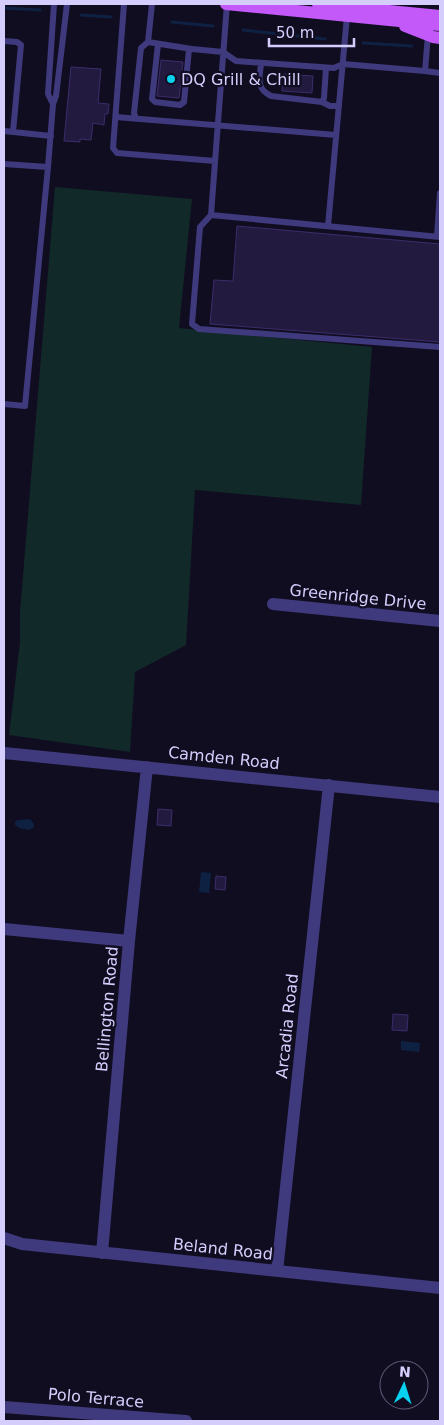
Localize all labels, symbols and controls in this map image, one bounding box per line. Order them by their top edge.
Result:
scale bar [269,15,354,47]
text: 50 m [276,24,314,42]
place label: DQ Grill & Chill [181,70,301,89]
marker: DQ Grill & Chill [165,73,177,85]
street label: Greenridge Drive [289,580,427,614]
street label: Camden Road [167,743,281,773]
street label: Bellington Road [92,945,122,1073]
street label: Arcadia Road [272,973,302,1079]
street label: Beland Road [172,1234,274,1264]
north arrow [379,1360,429,1410]
text: N [399,1364,411,1380]
street label: Polo Terrace [47,1384,145,1412]

